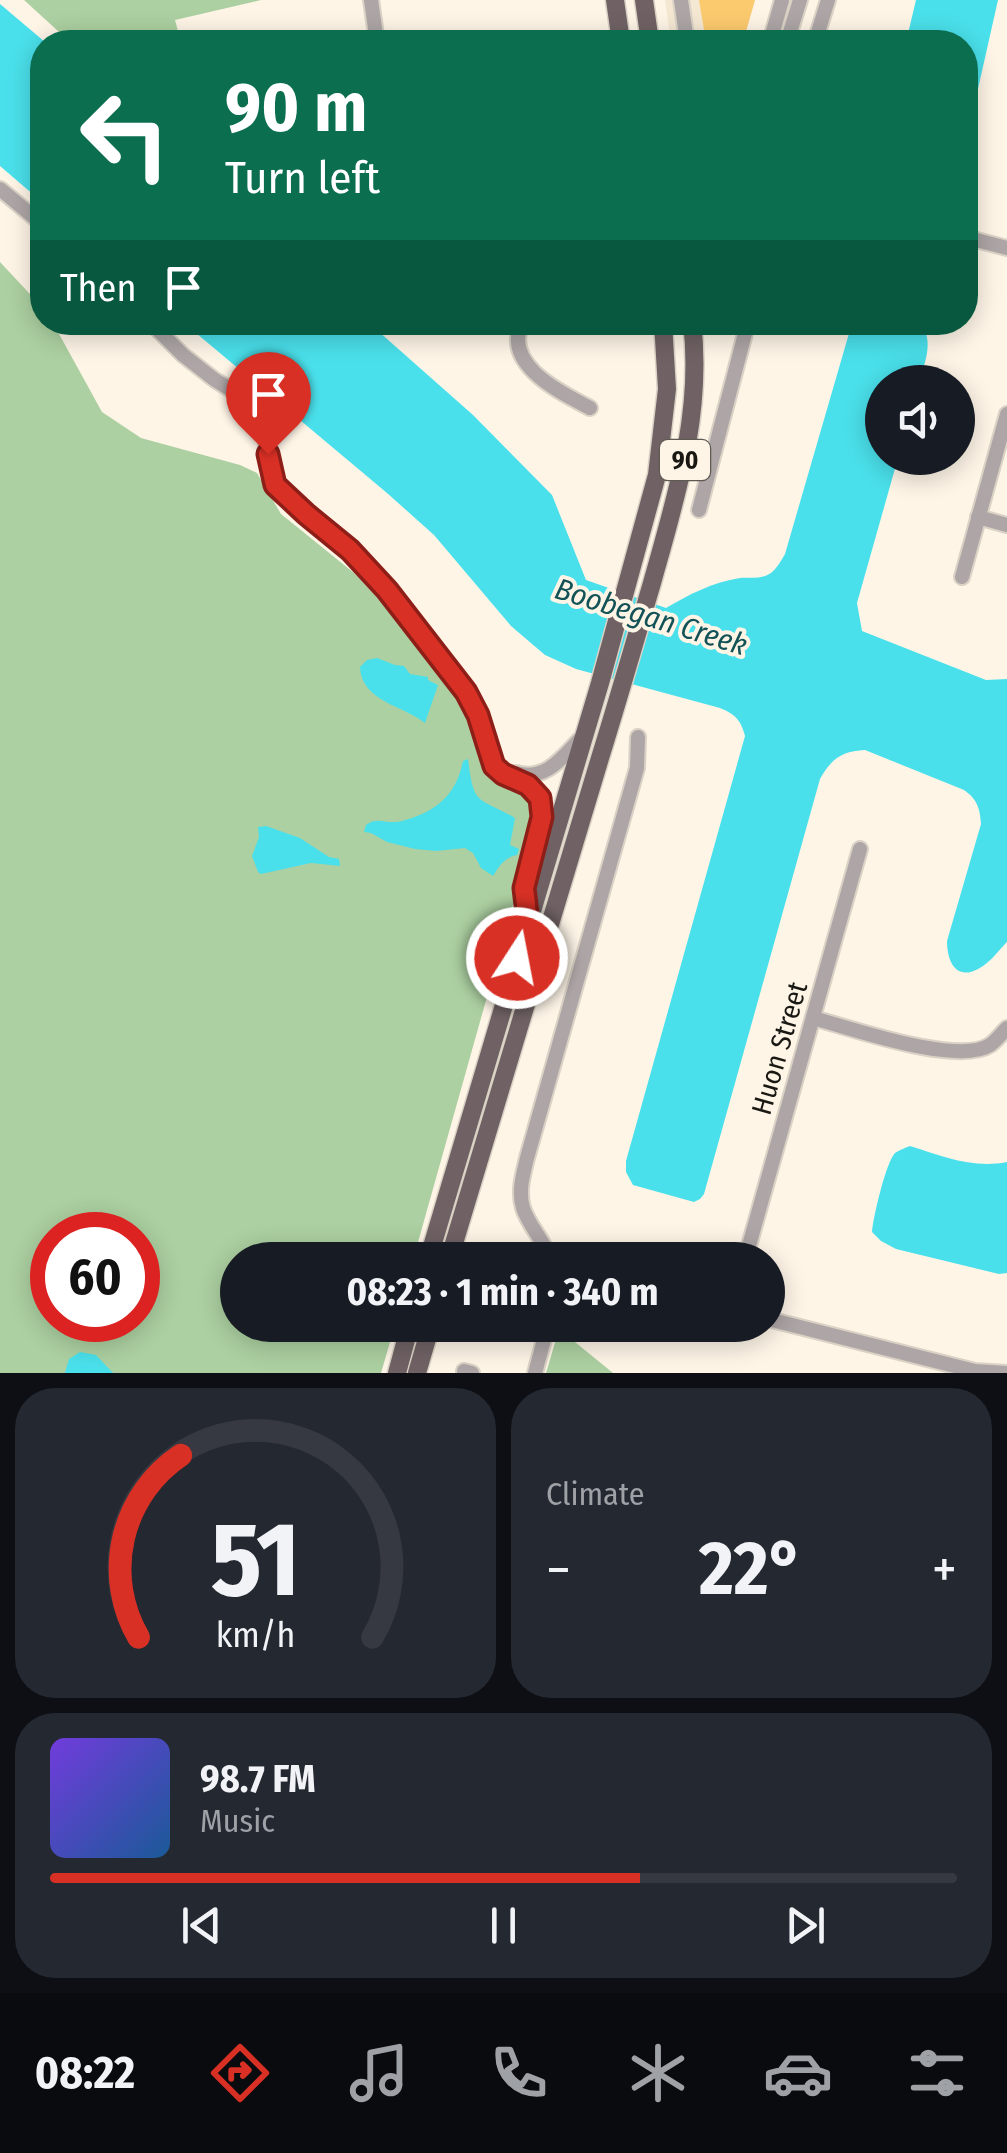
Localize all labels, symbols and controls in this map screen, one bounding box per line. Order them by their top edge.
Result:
text: 90 m [225,66,367,150]
icon: left [60,70,190,200]
text: Turn left [225,151,380,205]
icon: arrive [156,260,211,315]
text: Then [60,265,136,311]
pin [226,352,311,455]
map controls [865,365,975,475]
button: sound [865,365,975,475]
icon: arrive [241,367,296,422]
road number: 90 [660,440,710,480]
water label: Boobegan Creek [551,571,752,663]
position arrow [465,906,569,1010]
street label: Huon Street [745,977,814,1118]
speed limit sign: 60 [30,1212,160,1342]
text: 08:23 · 1 min · 340 m [347,1269,658,1315]
text: Climate [546,1475,645,1513]
text: 51 [211,1498,300,1623]
text: 22° [699,1524,804,1614]
text: − [546,1537,571,1603]
text: + [932,1537,957,1603]
text: km/h [216,1614,295,1656]
text: 98.7 FM [200,1756,316,1802]
text: Music [200,1802,275,1840]
icon: previous [174,1898,229,1953]
icon: pause [476,1898,531,1953]
icon: next [778,1898,833,1953]
icon: directions [205,2038,275,2108]
icon: music [344,2038,414,2108]
icon: phone [484,2038,554,2108]
icon: climate [623,2038,693,2108]
icon: car [763,2038,833,2108]
icon: filters [902,2038,972,2108]
text: 08:22 [35,2046,135,2100]

